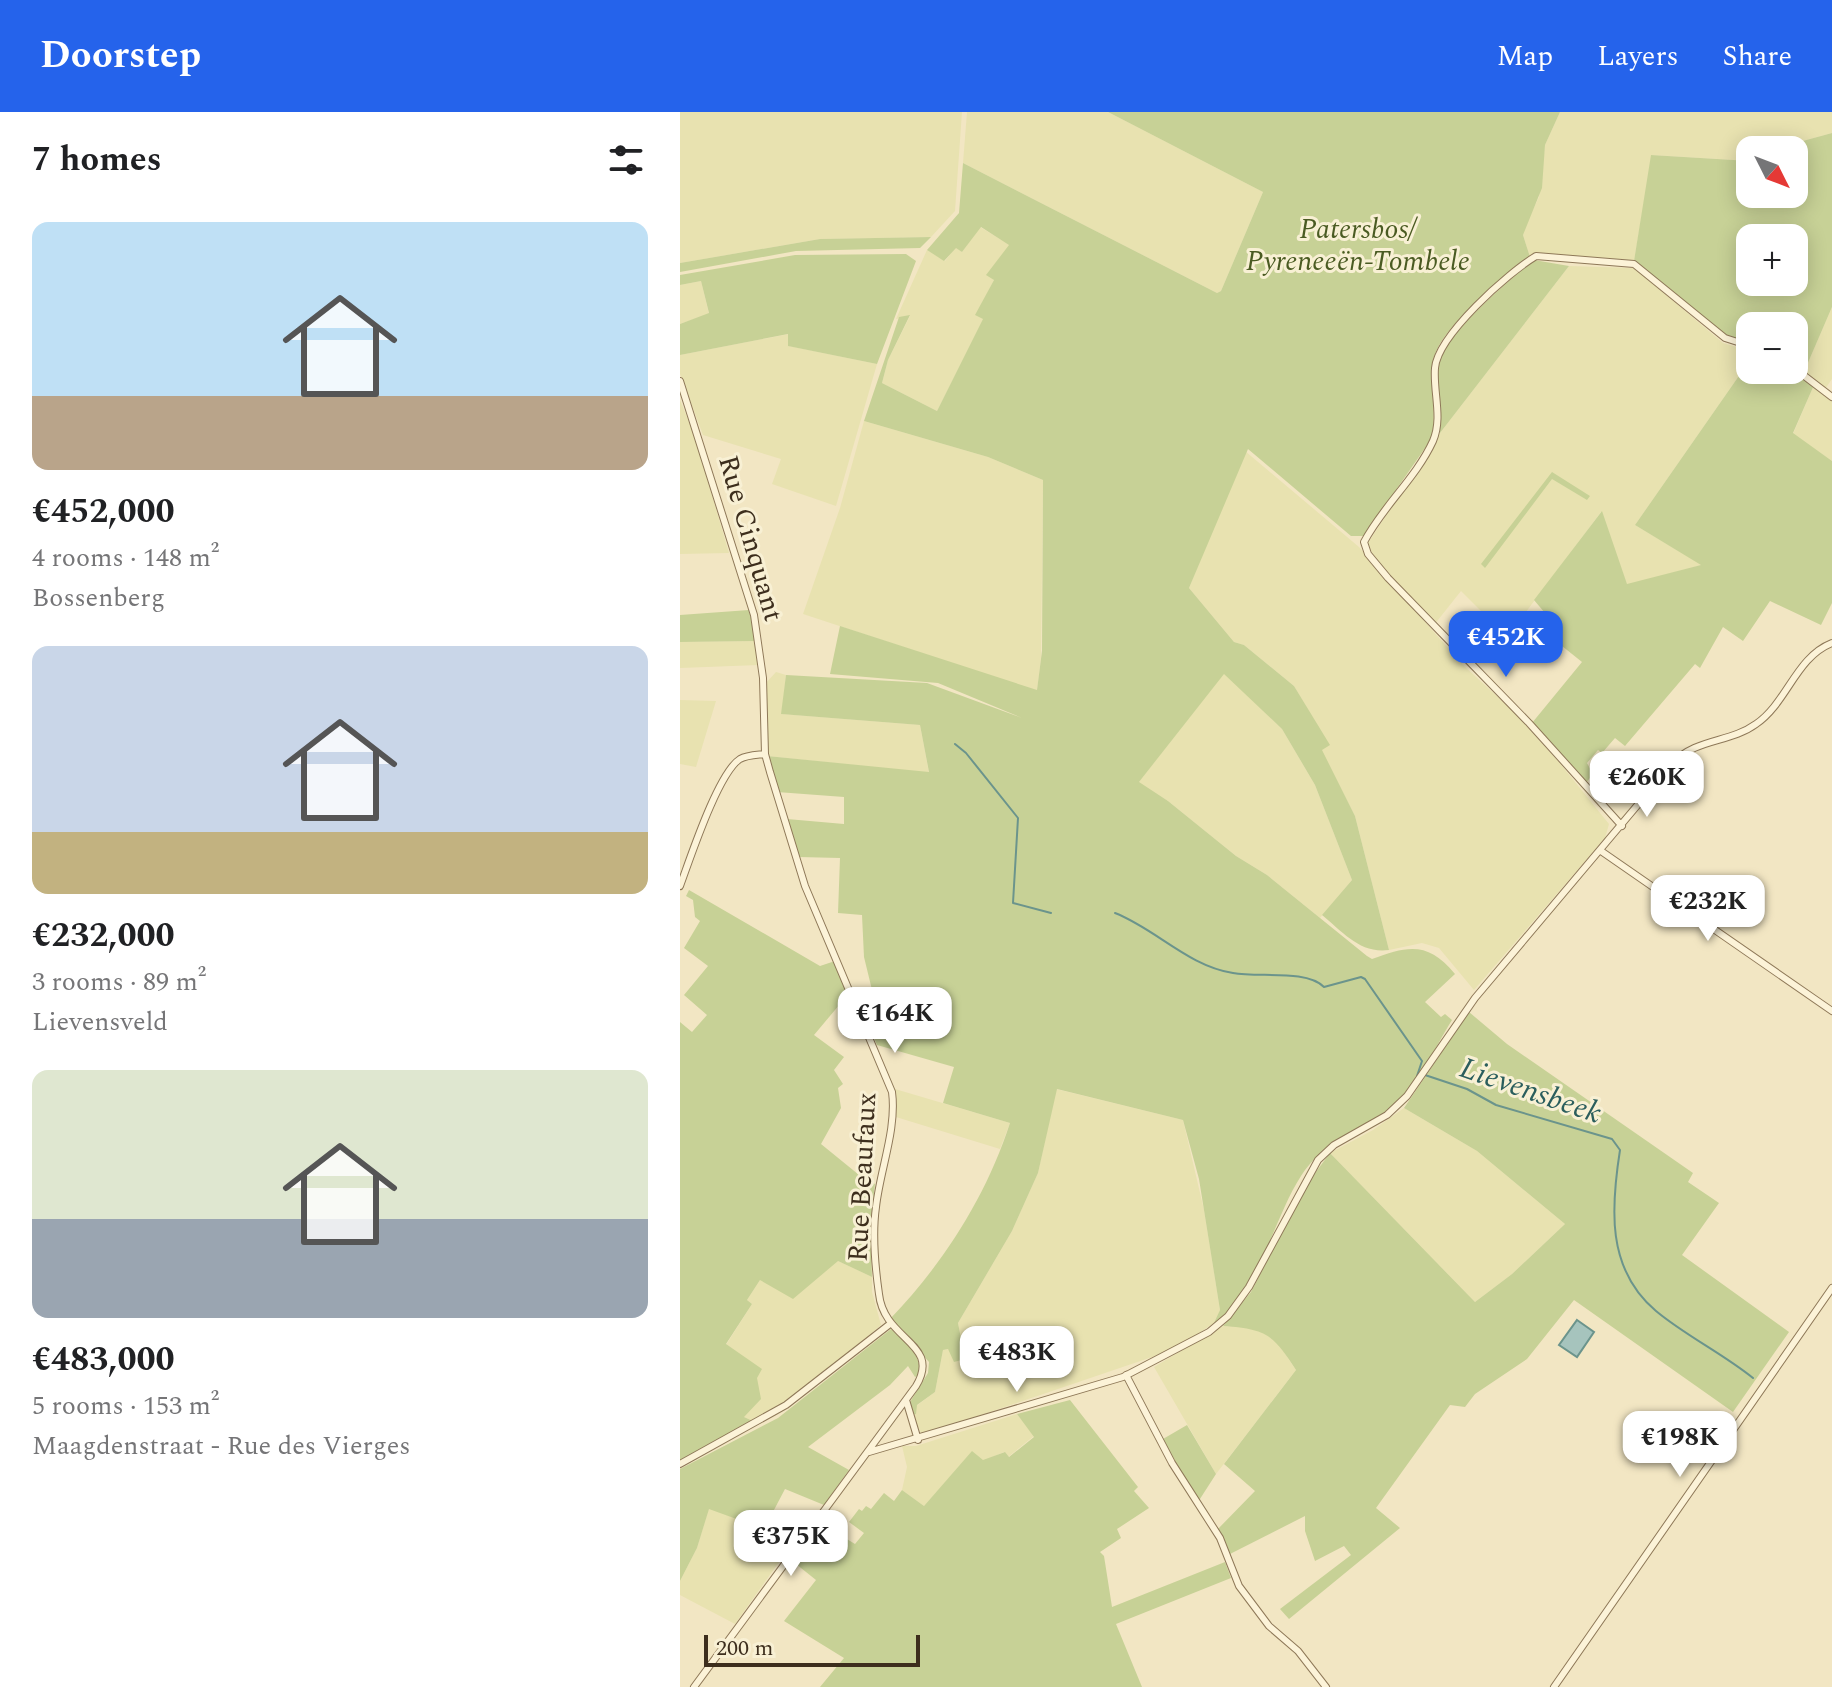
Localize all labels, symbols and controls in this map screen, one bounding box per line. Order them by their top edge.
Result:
text: Doorstep [40,27,201,85]
text: Map [1497,35,1553,78]
text: Layers [1597,35,1679,78]
text: Share [1723,35,1792,78]
text: 7 homes [32,134,162,186]
north arrow [1736,136,1808,208]
map controls [1736,136,1808,384]
icon: filters [604,138,648,182]
park label: Patersbos/ Pyreneeën-Tombele [1246,208,1470,283]
button: + [1736,224,1808,296]
icon: home [268,274,412,418]
button: − [1736,312,1808,384]
street label: Rue Cinquant [706,450,795,627]
text: €452,000 [32,486,175,538]
text: 4 rooms · 148 m² [32,538,219,578]
text: Bossenberg [32,578,165,618]
pin: €452K [1450,611,1562,679]
text: €452K [1467,617,1545,657]
icon: home [268,698,412,842]
pin: €260K [1591,751,1703,819]
text: €260K [1608,757,1686,797]
pin: €232K [1652,875,1764,943]
text: €232K [1669,881,1747,921]
text: €232,000 [32,910,175,962]
text: 3 rooms · 89 m² [32,962,206,1002]
pin: €164K [839,987,951,1055]
text: €164K [856,993,934,1033]
text: Lievensveld [32,1002,168,1042]
water label: Lievensbeek [1454,1045,1608,1137]
street label: Rue Beaufaux [837,1091,888,1263]
icon: home [268,1122,412,1266]
pin: €483K [961,1326,1073,1394]
text: €483K [978,1332,1056,1372]
text: €483,000 [32,1334,175,1386]
text: 5 rooms · 153 m² [32,1386,219,1426]
pin: €198K [1624,1411,1736,1479]
text: €198K [1641,1417,1719,1457]
text: Maagdenstraat - Rue des Vierges [32,1426,411,1466]
pin: €375K [735,1510,847,1578]
text: €375K [752,1516,830,1556]
scale bar [704,1631,920,1667]
text: 200 m [716,1632,773,1665]

